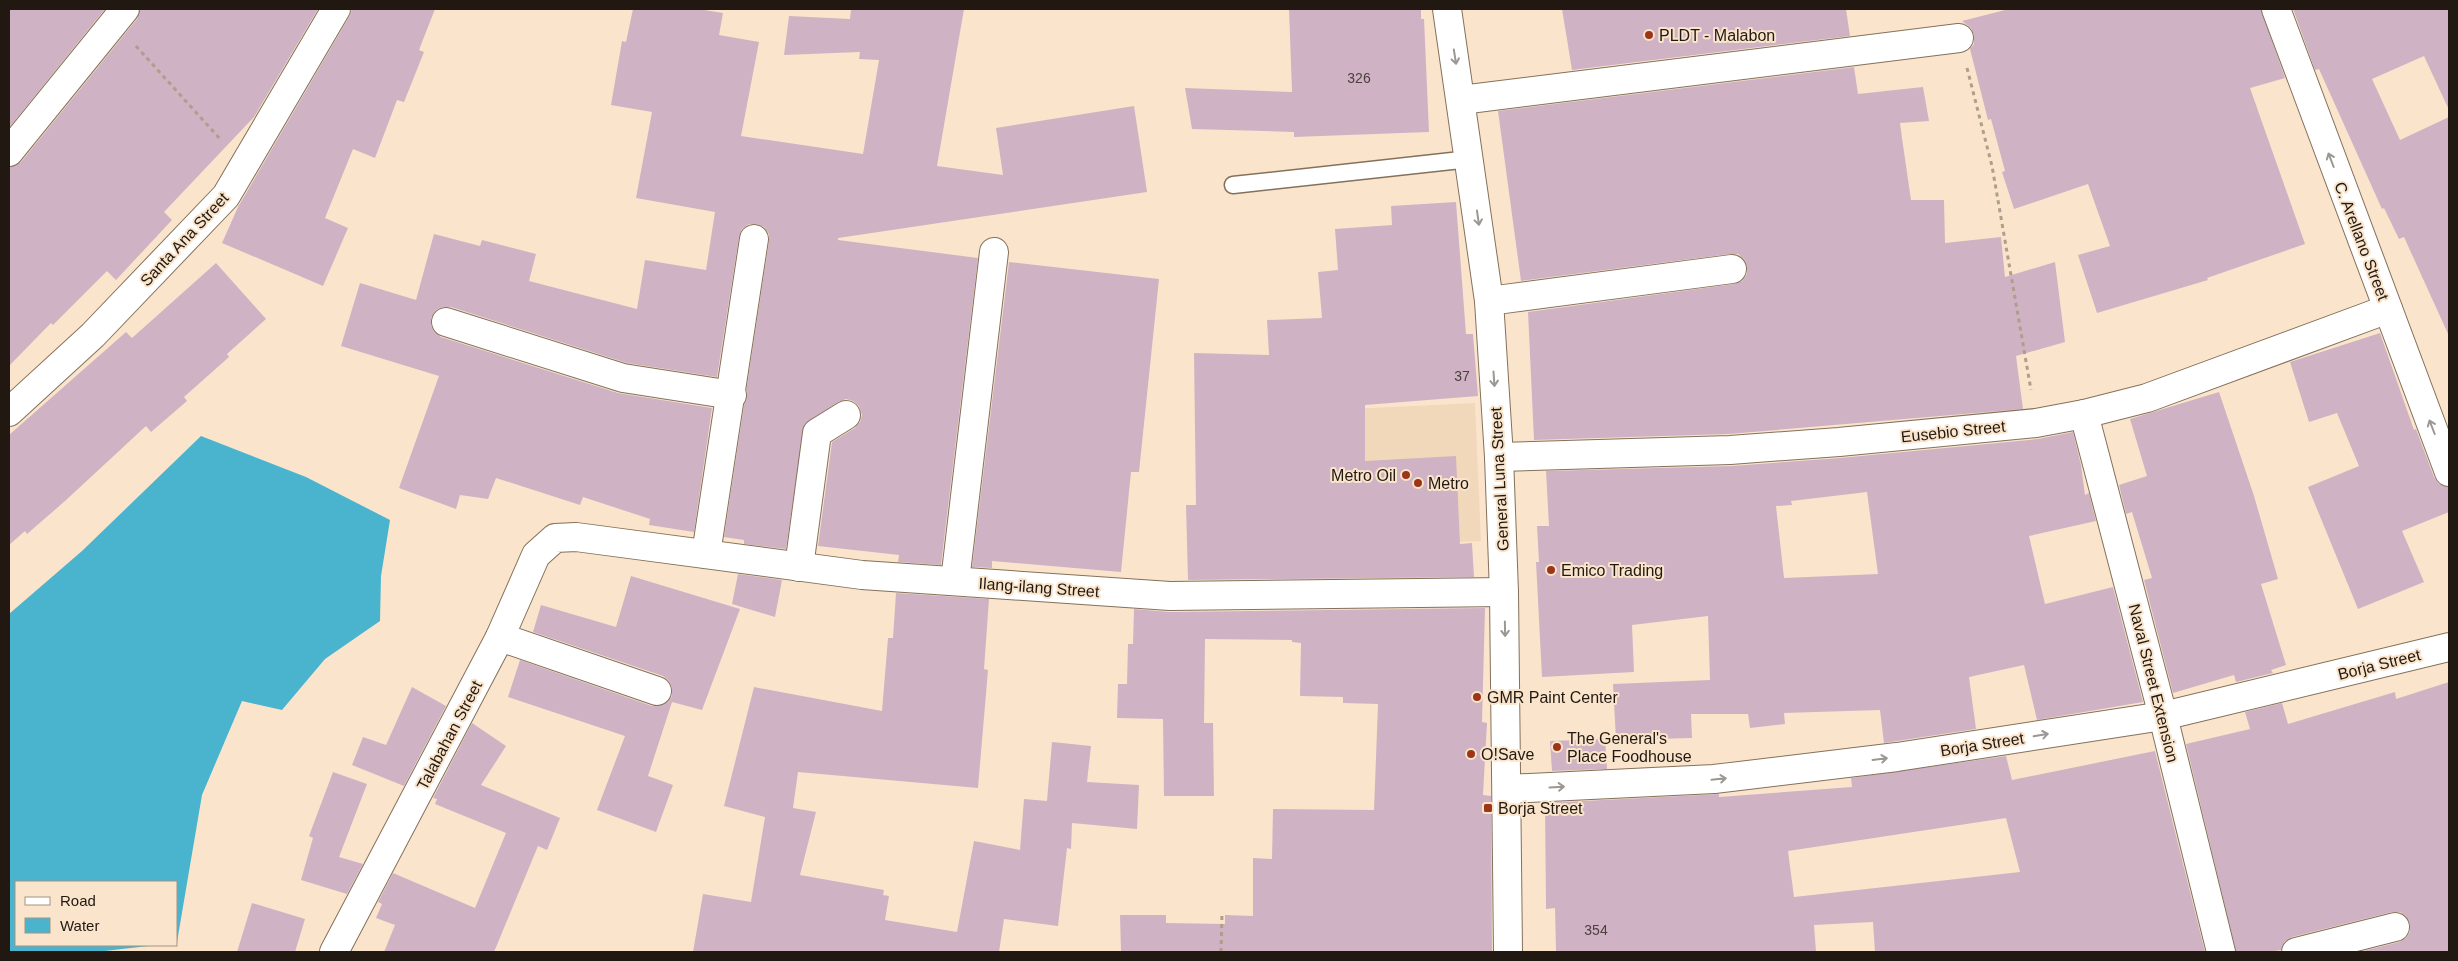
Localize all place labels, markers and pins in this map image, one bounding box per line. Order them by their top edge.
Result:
place label: PLDT - Malabon [1659,27,1775,44]
marker: PLDT - Malabon [1643,29,1655,41]
place label: Metro Oil [1331,467,1396,484]
marker: Metro Oil [1400,469,1412,481]
place label: Metro [1428,475,1469,492]
marker: Metro [1412,477,1424,489]
place label: Emico Trading [1561,562,1663,579]
marker: Emico Trading [1545,564,1557,576]
place label: GMR Paint Center [1487,689,1618,706]
marker: GMR Paint Center [1471,691,1483,703]
place label: The General's Place Foodhouse [1567,730,1692,765]
marker: The General's Place Foodhouse [1551,741,1563,753]
place label: O!Save [1481,746,1534,763]
marker: O!Save [1465,748,1477,760]
place label: Borja Street [1498,800,1583,817]
marker: Borja Street [1482,802,1494,814]

